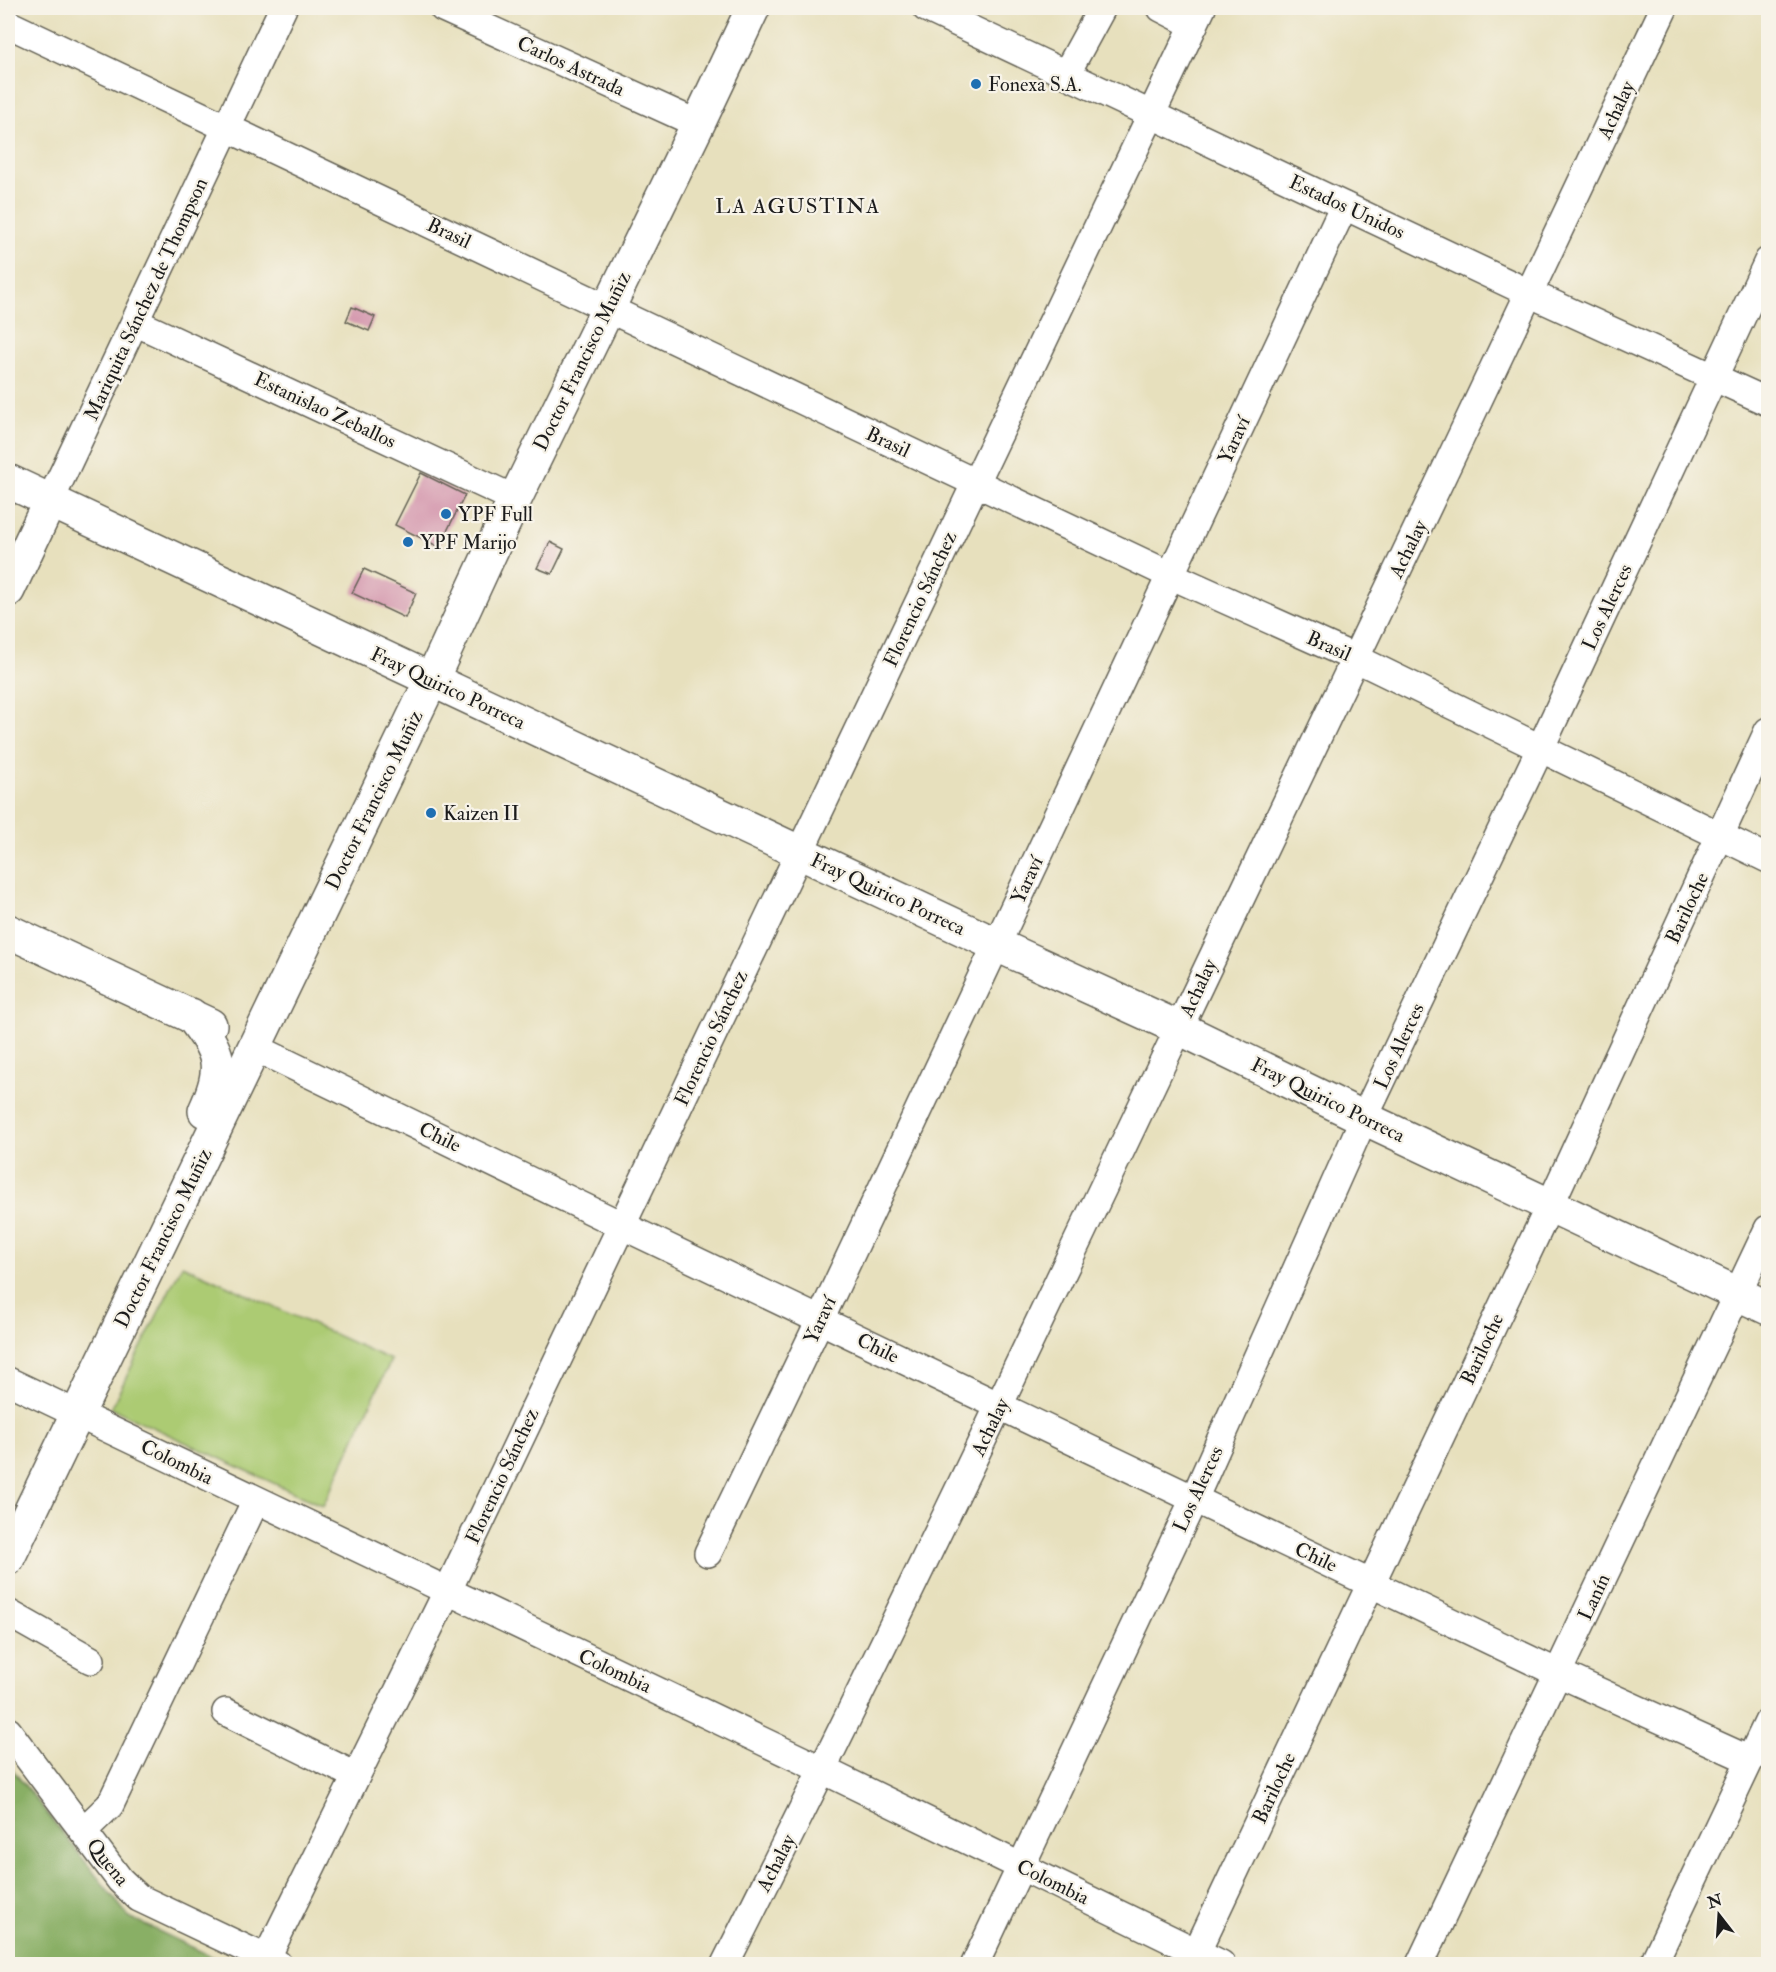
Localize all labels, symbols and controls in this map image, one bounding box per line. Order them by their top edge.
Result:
street label: Carlos Astrada [513,30,629,102]
place label: Fonexa S.A. [988,72,1082,97]
street label: Achalay [1591,76,1641,144]
marker: Fonexa S.A. [969,77,983,91]
street label: Estados Unidos [1285,169,1409,245]
street label: Mariquita Sánchez de Thompson [79,174,214,425]
district label: LA AGUSTINA [715,193,881,220]
street label: Brasil [423,212,475,254]
street label: Doctor Francisco Muñiz [528,267,636,455]
street label: Estanislao Zeballos [250,366,400,454]
street label: Yaraví [1212,411,1256,468]
street label: Brasil [862,421,914,463]
place label: YPF Full [458,502,533,527]
marker: YPF Full [439,507,453,521]
street label: Achalay [1383,515,1433,583]
street label: Florencio Sánchez [878,527,962,671]
place label: YPF Marijo [420,530,517,555]
marker: YPF Marijo [401,535,415,549]
street label: Los Alerces [1576,560,1638,654]
street label: Brasil [1303,625,1355,667]
street label: Fray Quirico Porreca [367,641,530,735]
street label: Doctor Francisco Muñiz [320,706,428,894]
place label: Kaizen II [443,801,519,826]
marker: Kaizen II [424,806,438,820]
street label: Fray Quirico Porreca [807,847,970,941]
street label: Yaraví [1005,851,1049,908]
street label: Bariloche [1660,868,1714,948]
street label: Achalay [1173,954,1223,1022]
street label: Florencio Sánchez [669,966,753,1110]
street label: Los Alerces [1368,999,1430,1093]
street label: Fray Quirico Porreca [1247,1052,1410,1148]
street label: Chile [415,1116,465,1158]
street label: Doctor Francisco Muñiz [109,1144,217,1332]
street label: Yaraví [798,1291,842,1348]
street label: Bariloche [1455,1309,1509,1389]
street label: Chile [853,1327,903,1369]
street label: Achalay [965,1393,1015,1461]
street label: Florencio Sánchez [460,1404,544,1548]
street label: Colombia [137,1434,218,1491]
street label: Los Alerces [1167,1442,1229,1536]
street label: Chile [1291,1536,1341,1578]
street label: Lanín [1572,1570,1616,1624]
street label: Colombia [575,1643,656,1699]
street label: Bariloche [1247,1748,1301,1828]
street label: Achalay [750,1829,802,1897]
street label: Quena [81,1833,135,1891]
street label: Colombia [1013,1854,1094,1911]
north arrow [1689,1885,1749,1945]
text: N [1704,1890,1725,1914]

